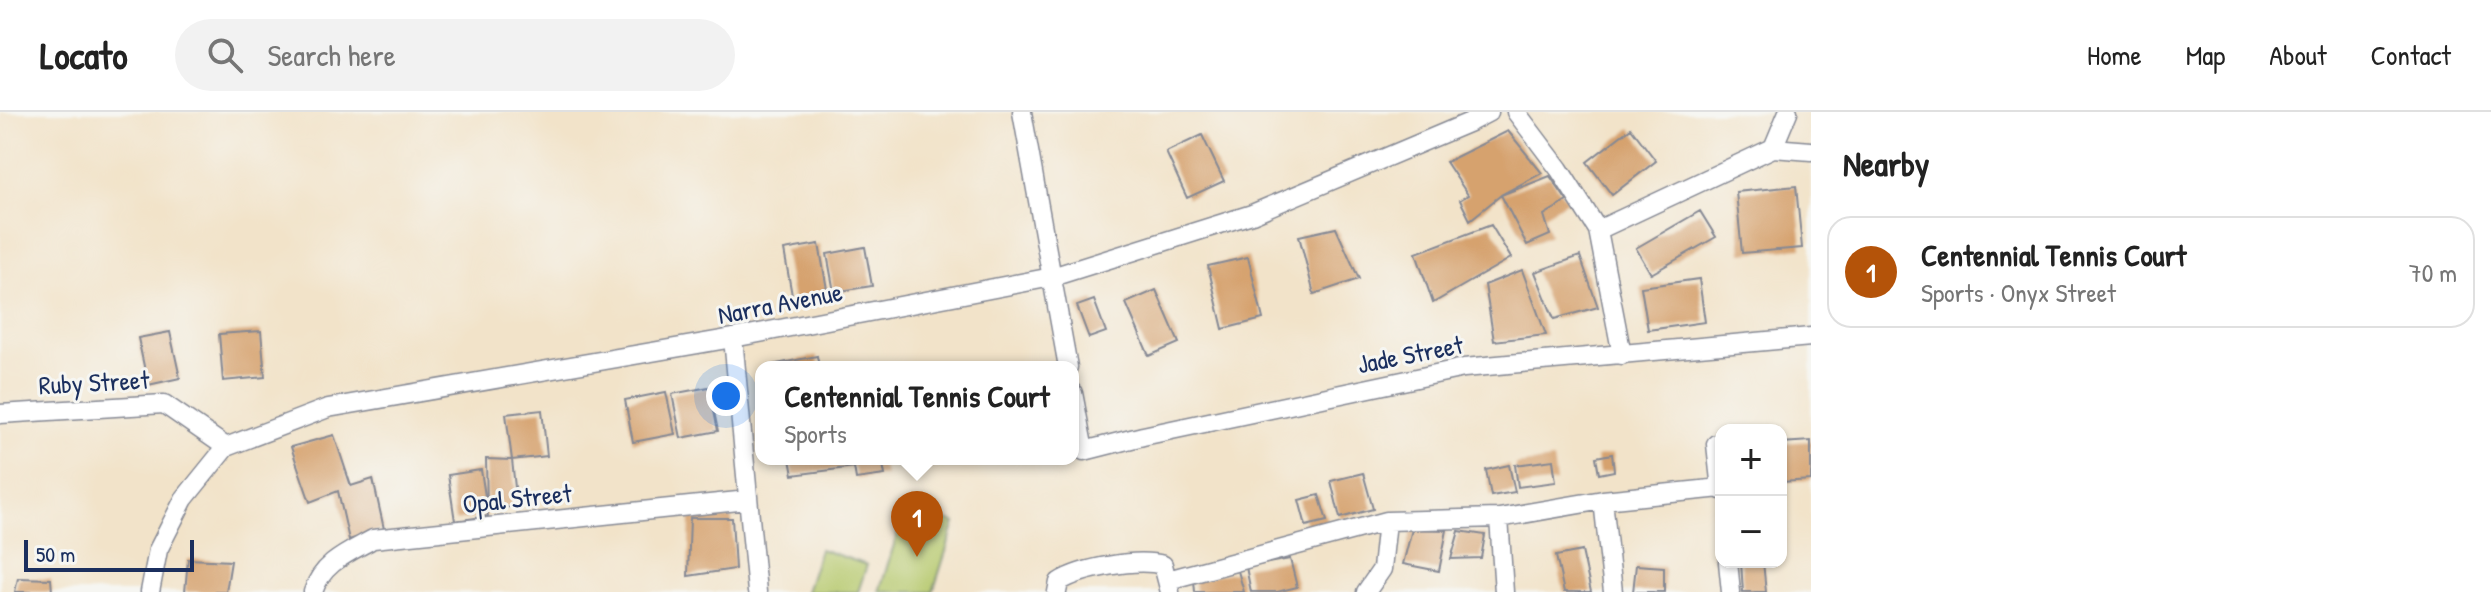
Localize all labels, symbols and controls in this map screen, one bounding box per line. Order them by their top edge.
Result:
search box [175,19,735,91]
text: Locato [40,29,127,81]
icon: search [203,33,247,77]
text: Search here [267,35,396,75]
text: Home [2087,36,2142,74]
text: Map [2186,36,2225,74]
text: About [2269,36,2327,74]
text: Contact [2371,36,2451,74]
text: Nearby [1843,141,1929,187]
text: Centennial Tennis Court [1921,235,2186,275]
text: 1 [1866,255,1876,290]
text: 70 m [2409,255,2457,290]
street label: Narra Avenue [715,274,845,332]
text: Sports · Onyx Street [1921,275,2116,310]
street label: Jade Street [1354,326,1467,381]
popup [755,361,1079,465]
street label: Ruby Street [38,362,151,402]
your location [706,376,746,416]
text: Centennial Tennis Court [784,376,1050,416]
text: Sports [784,416,847,451]
map controls [1715,424,1787,568]
button: + [1715,424,1787,496]
street label: Opal Street [461,475,574,521]
pin: 1 [891,491,943,557]
button: − [1715,496,1787,568]
scale bar [24,536,194,572]
text: 50 m [36,539,75,569]

